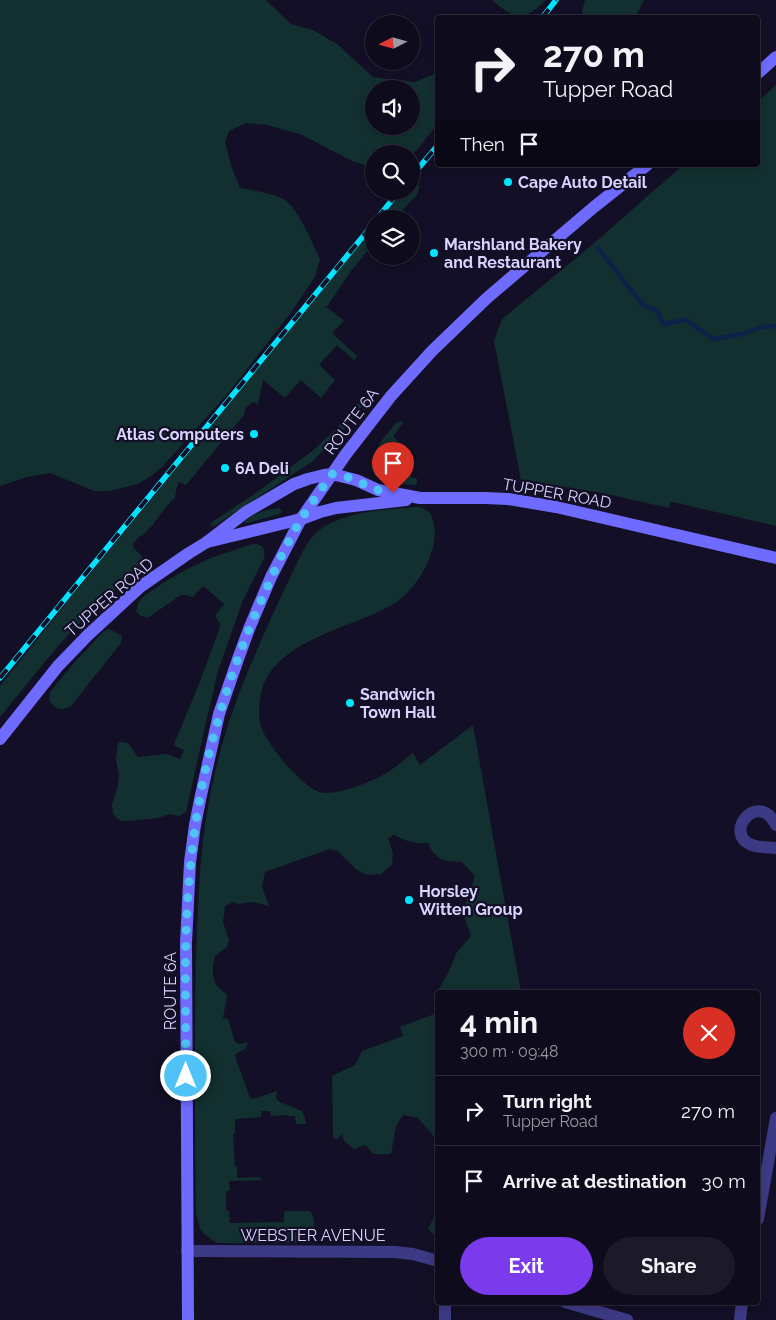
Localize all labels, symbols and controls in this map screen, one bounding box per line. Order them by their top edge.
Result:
north arrow [365,15,420,70]
map controls [365,15,420,265]
text: 270 m [543,34,645,75]
icon: right [460,35,525,100]
text: Tupper Road [543,76,673,102]
button: sound [365,80,420,135]
icon: arrive [515,130,543,158]
text: Then [460,133,505,155]
button: search [365,145,420,200]
place label: Cape Auto Detail [518,173,648,192]
marker: Cape Auto Detail [502,176,514,188]
button: layers [365,210,420,265]
place label: Marshland Bakery and Restaurant [444,235,582,272]
marker: Marshland Bakery and Restaurant [428,247,440,259]
street label: ROUTE 6A [320,384,383,458]
place label: Atlas Computers [116,425,244,444]
marker: Atlas Computers [248,428,260,440]
pin [372,442,414,493]
icon: arrive [379,449,407,477]
place label: 6A Deli [235,459,289,478]
marker: 6A Deli [219,462,231,474]
street label: TUPPER ROAD [501,475,613,512]
street label: TUPPER ROAD [61,554,157,641]
place label: Sandwich Town Hall [360,685,437,722]
marker: Sandwich Town Hall [344,697,356,709]
place label: Horsley Witten Group [419,882,523,919]
marker: Horsley Witten Group [403,894,415,906]
street label: ROUTE 6A [161,952,180,1030]
text: 4 min [460,1005,538,1040]
button: close [683,1007,735,1059]
text: 300 m · 09:48 [460,1042,559,1061]
position arrow [159,1049,211,1101]
text: Turn right [503,1090,592,1112]
icon: right [460,1097,488,1125]
text: 270 m [681,1100,735,1122]
text: Tupper Road [503,1112,598,1131]
icon: arrive [460,1167,488,1195]
text: Arrive at destination [503,1170,687,1192]
text: 30 m [702,1170,746,1192]
street label: WEBSTER AVENUE [240,1226,386,1245]
button: Exit [460,1237,593,1295]
button: Share [603,1237,735,1295]

